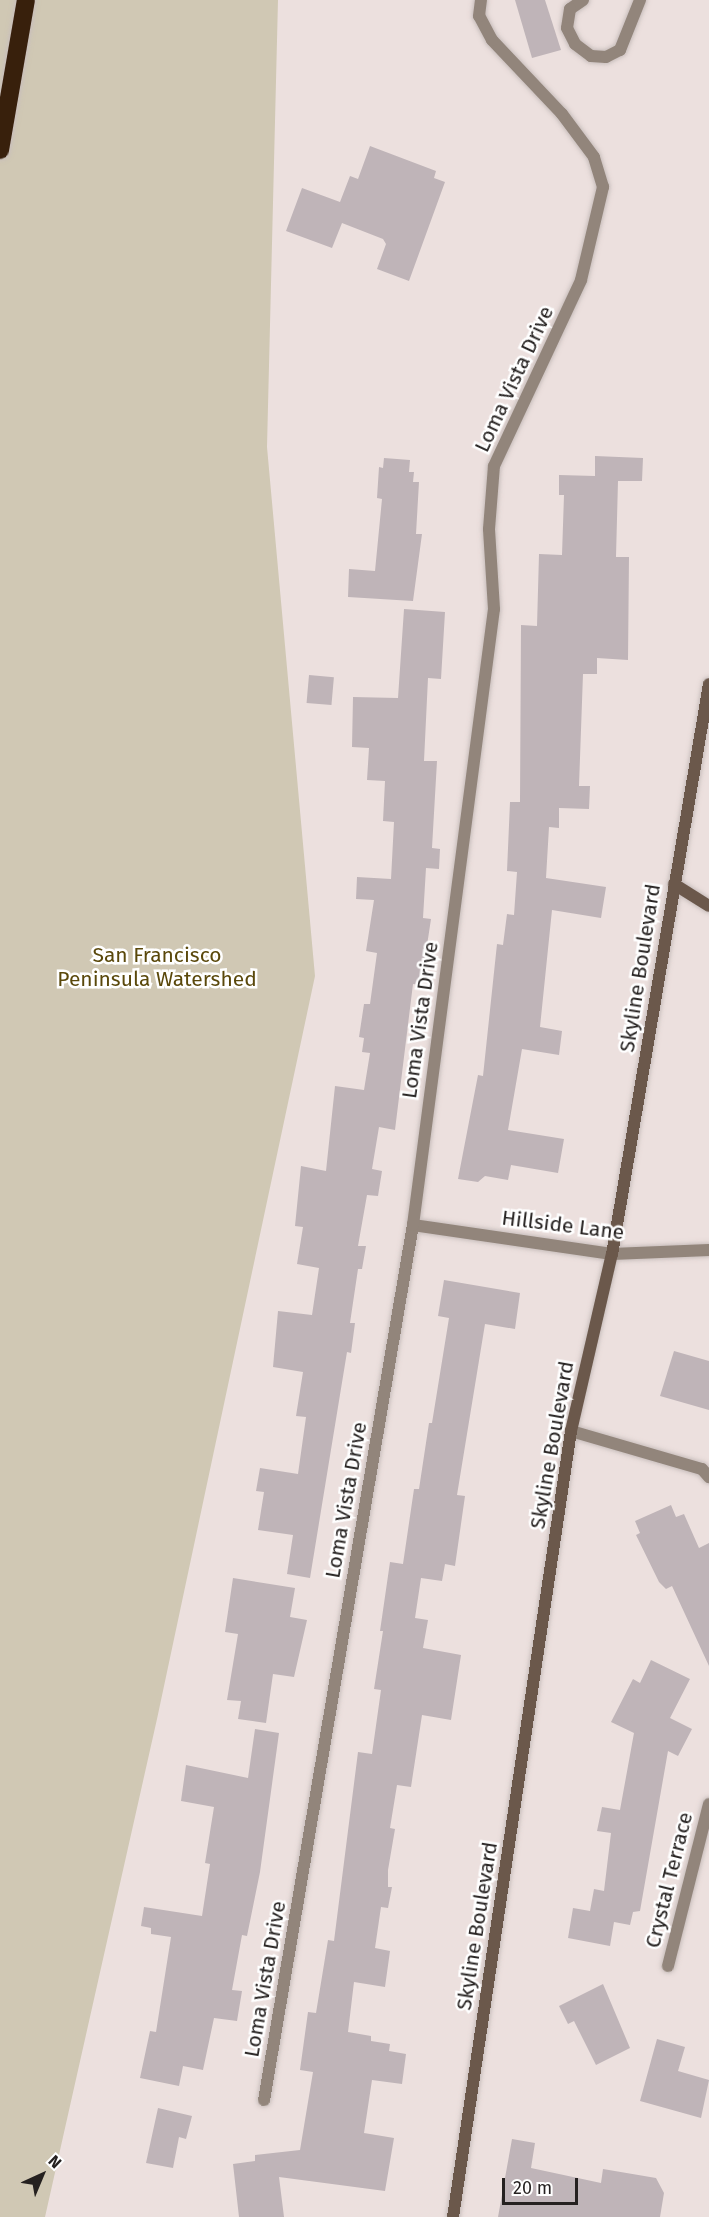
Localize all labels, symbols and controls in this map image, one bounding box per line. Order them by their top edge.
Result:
street label: Loma Vista Drive [469,302,559,456]
street label: Skyline Boulevard [614,882,666,1054]
street label: Loma Vista Drive [397,940,443,1100]
park label: San Francisco Peninsula Watershed [57,942,257,992]
street label: Hillside Lane [500,1205,626,1245]
street label: Skyline Boulevard [525,1359,579,1531]
street label: Loma Vista Drive [320,1420,372,1580]
street label: Crystal Terrace [640,1810,698,1950]
street label: Skyline Boulevard [451,1840,503,2012]
street label: Loma Vista Drive [239,1899,291,2059]
north arrow [12,2145,72,2205]
text: N [44,2151,65,2172]
scale bar [505,2166,582,2204]
text: 20 m [513,2177,552,2199]

